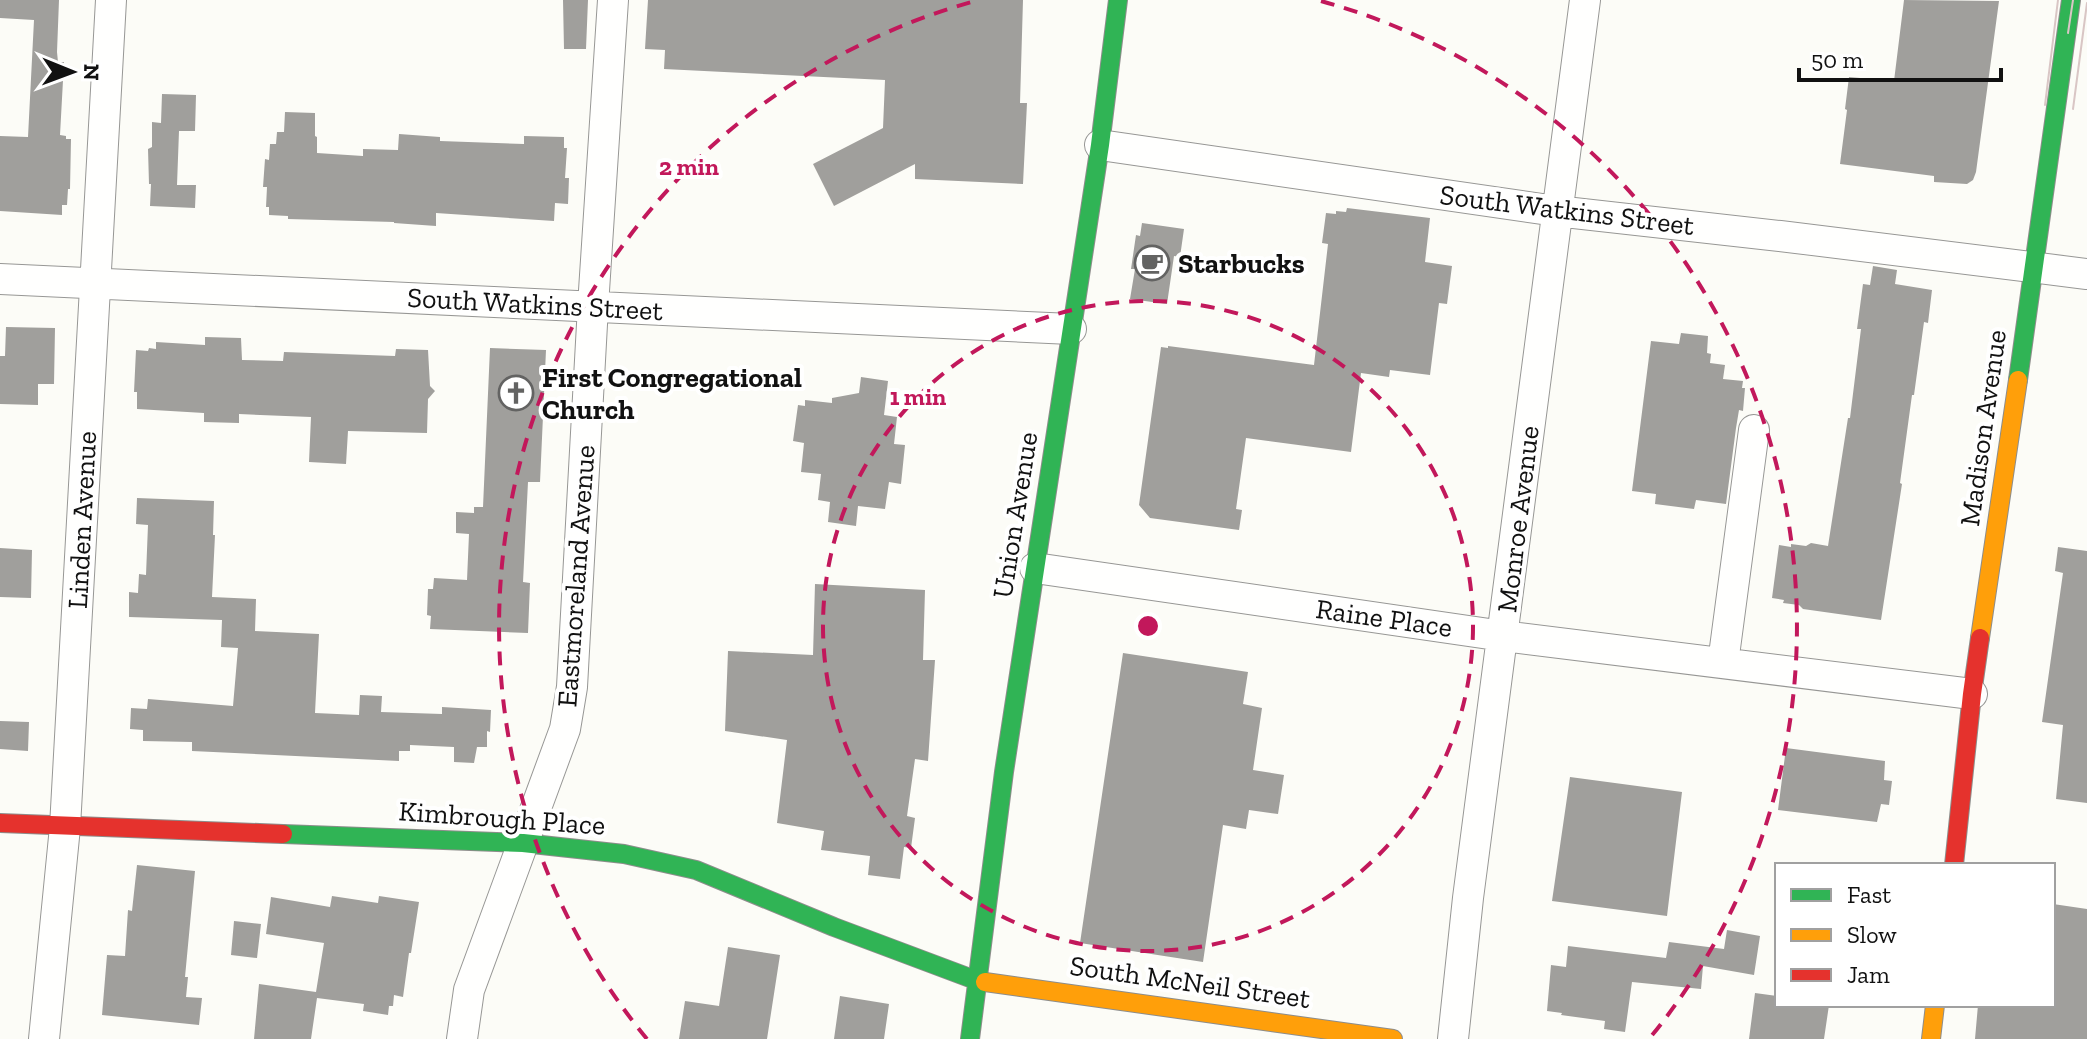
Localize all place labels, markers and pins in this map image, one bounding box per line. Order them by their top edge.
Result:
cafe icon: Starbucks [1133,244,1171,282]
place label: Starbucks [1178,247,1305,280]
place label: First Congregational Church [542,361,802,426]
church icon: First Congregational Church [497,374,535,412]
centre of rings [1134,612,1162,640]

